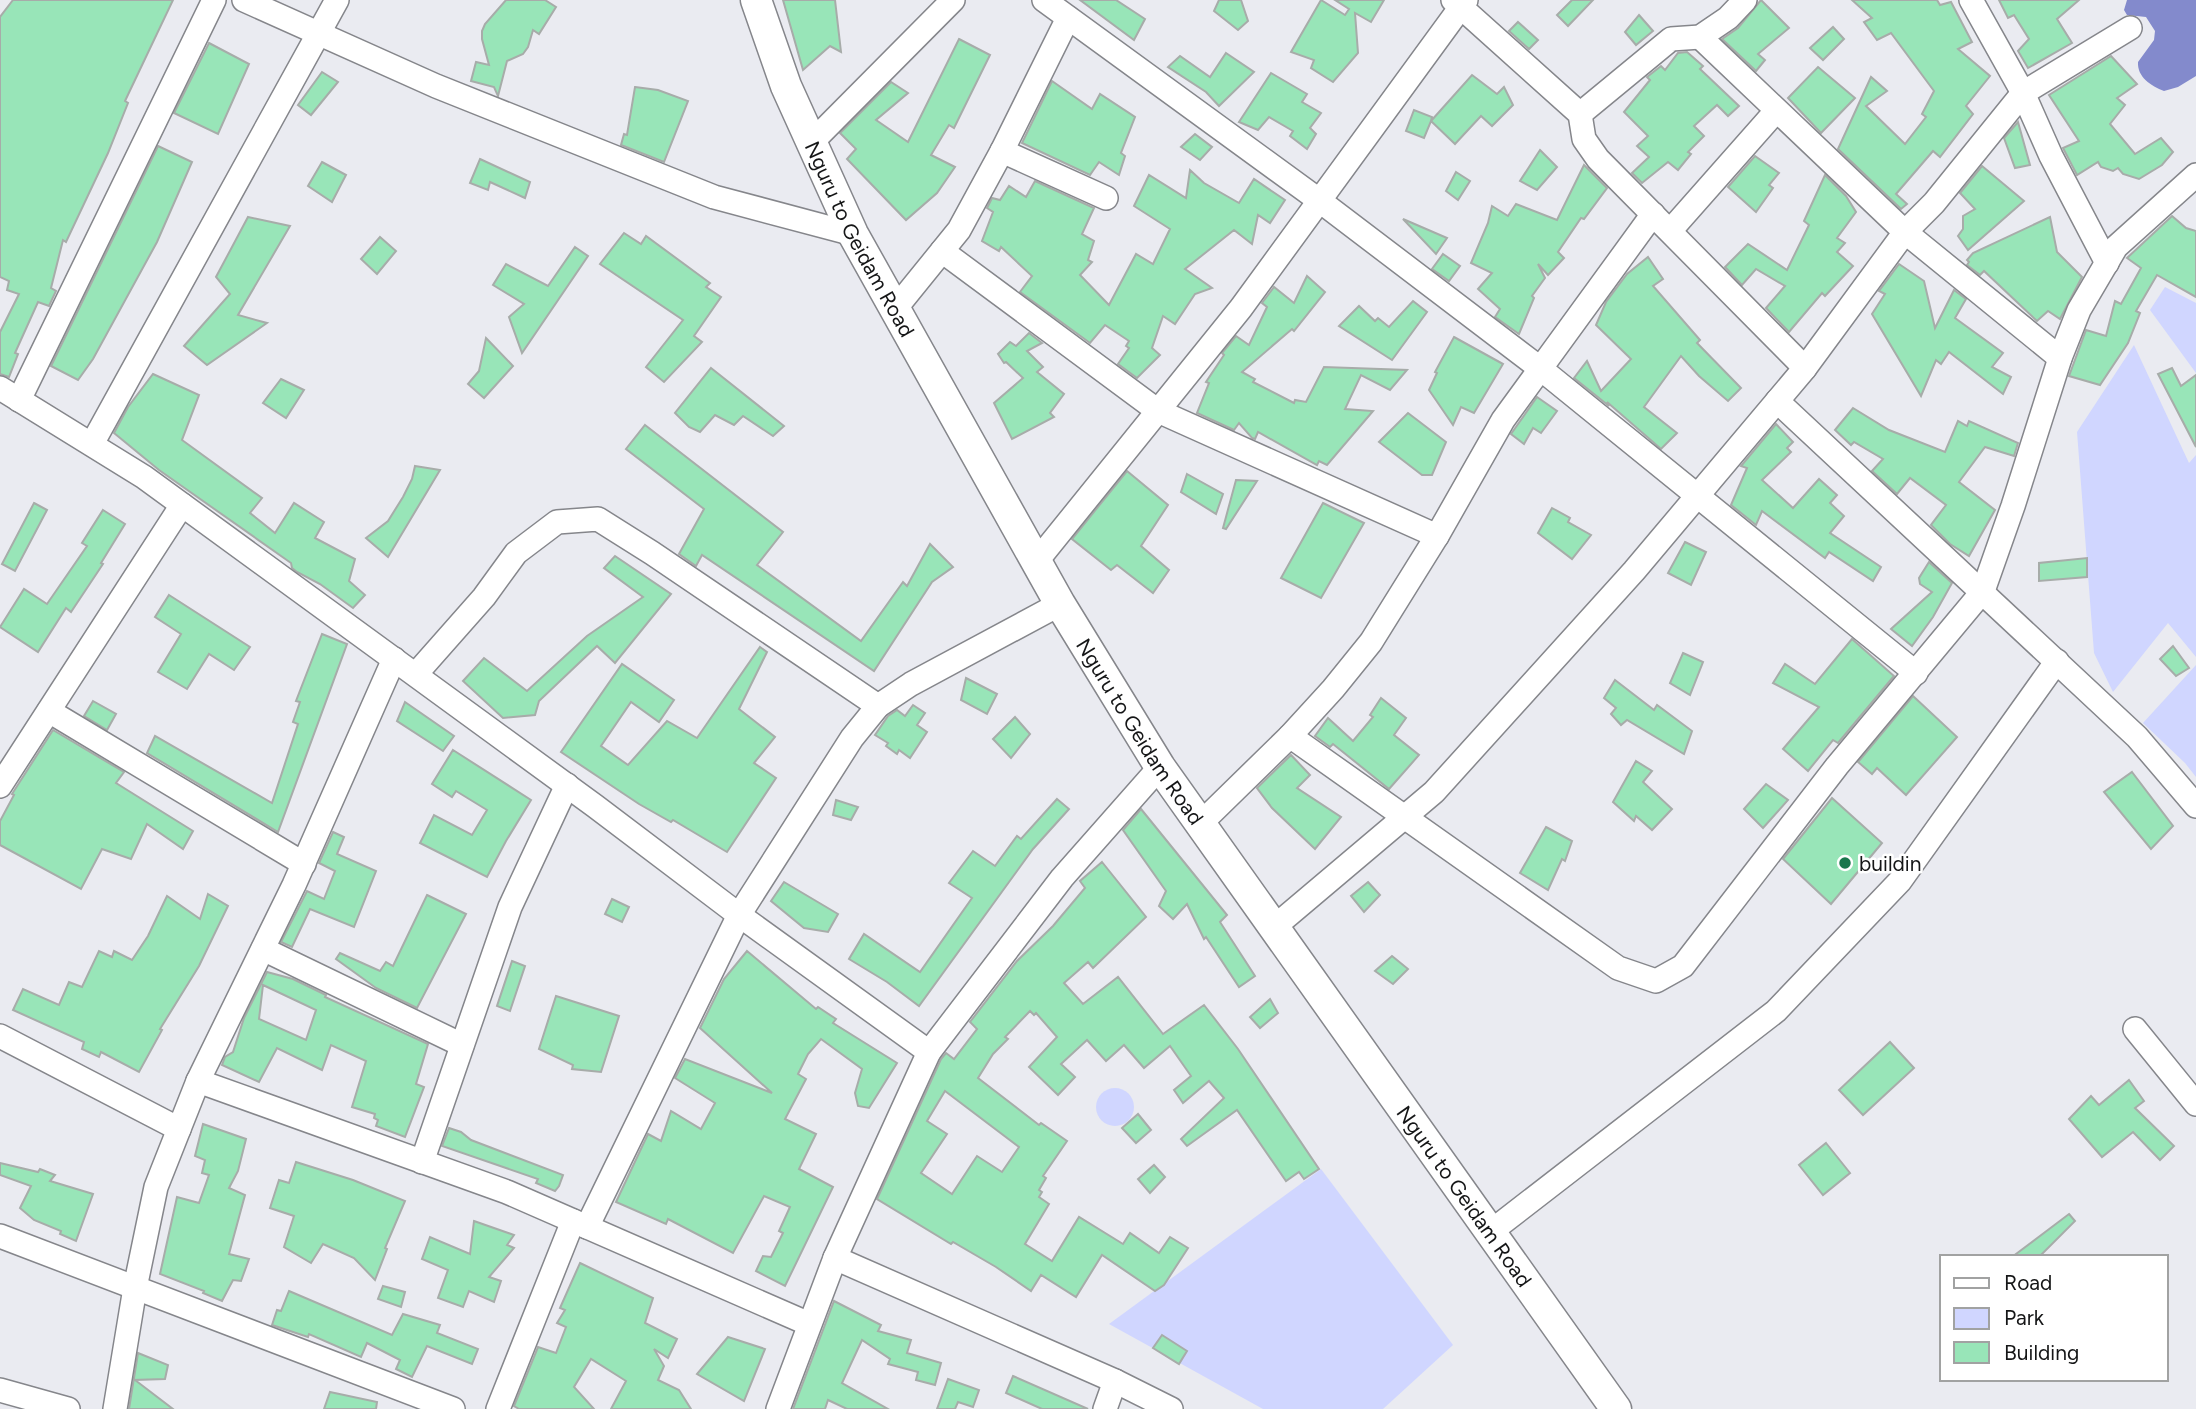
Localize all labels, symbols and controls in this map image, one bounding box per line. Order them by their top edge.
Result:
street label: Nguru to Geidam Road [800,137,920,341]
street label: Nguru to Geidam Road [1071,634,1209,829]
place label: buildin [1859,851,1921,876]
marker: buildin [1837,855,1853,871]
street label: Nguru to Geidam Road [1392,1101,1538,1291]
legend [1940,1255,2168,1381]
text: Road [2004,1270,2052,1295]
text: Park [2004,1305,2045,1330]
text: Building [2004,1340,2079,1365]

